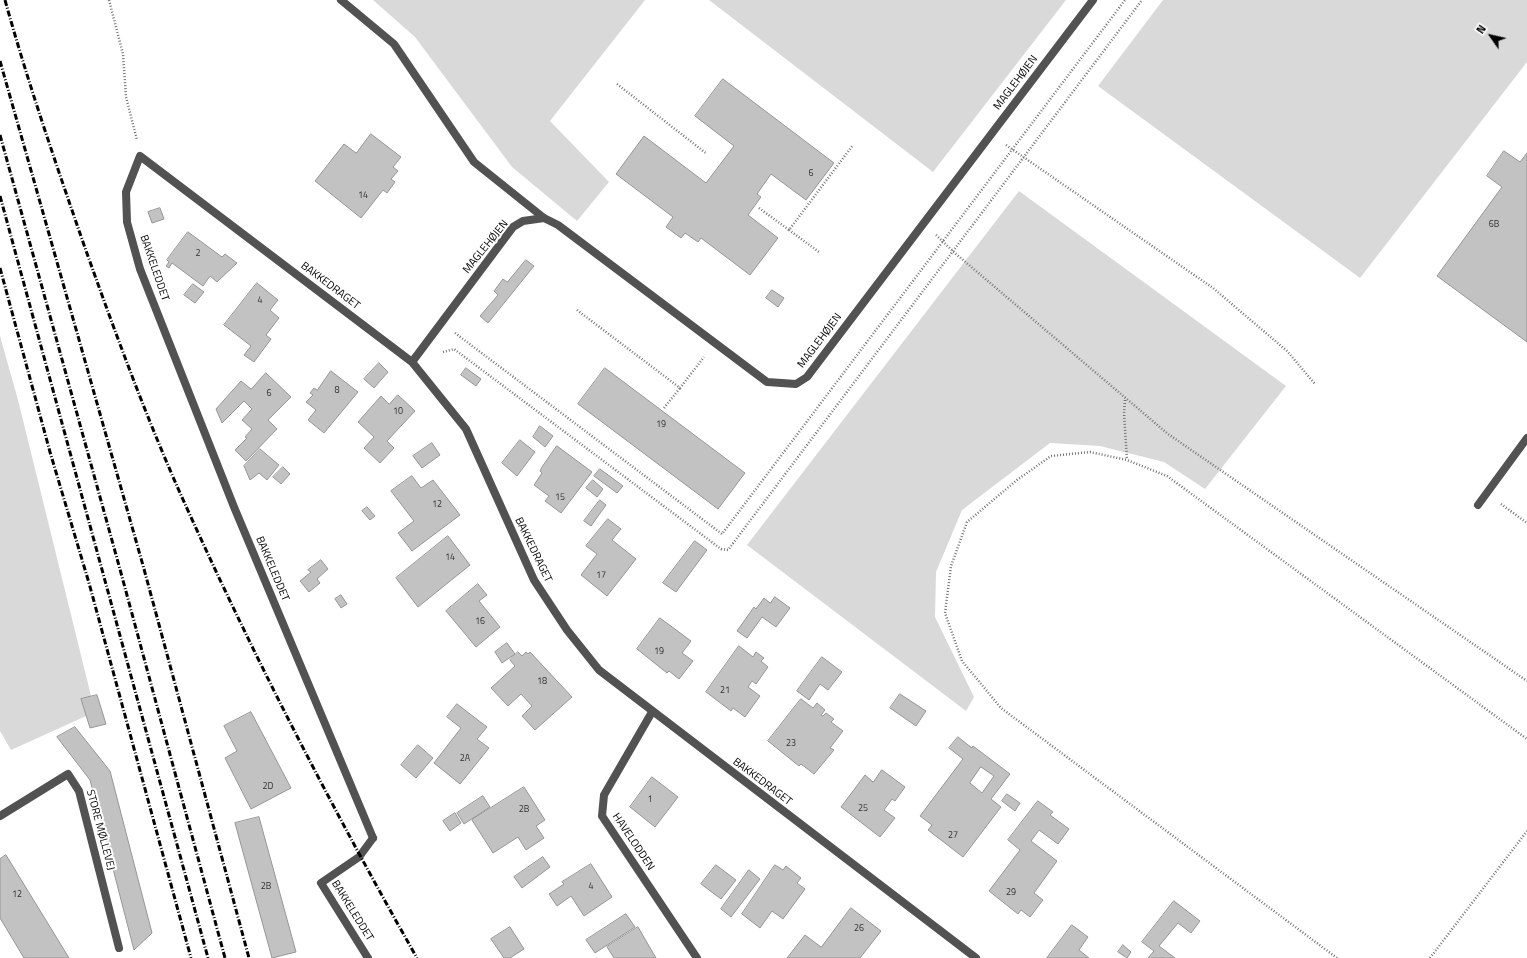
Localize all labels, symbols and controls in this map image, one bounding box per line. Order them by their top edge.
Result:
north arrow [1471,16,1511,56]
text: N [1472,22,1490,37]
street label: MAGLEHØJEN [991,53,1041,113]
house number: 6 [808,169,814,179]
house number: 14 [358,191,368,201]
street label: MAGLEHØJEN [460,218,512,276]
house number: 6B [1489,220,1499,230]
street label: BAKKELEDDET [136,233,172,303]
house number: 2 [195,249,201,259]
street label: BAKKEDRAGET [298,259,362,313]
house number: 4 [257,296,263,306]
street label: MAGLEHØJEN [795,311,845,371]
house number: 8 [334,386,340,396]
house number: 6 [266,389,272,399]
house number: 10 [393,407,403,417]
house number: 19 [656,420,666,430]
house number: 15 [555,493,565,503]
house number: 12 [432,500,442,510]
street label: BAKKEDRAGET [512,515,554,585]
street label: BAKKELEDDET [252,535,292,603]
house number: 14 [445,553,455,563]
house number: 17 [596,571,606,581]
house number: 16 [475,617,485,627]
house number: 19 [654,647,664,657]
house number: 18 [537,677,547,687]
house number: 21 [720,686,730,696]
house number: 23 [786,739,796,749]
house number: 2A [460,754,470,764]
street label: BAKKEDRAGET [730,755,794,809]
house number: 2D [263,782,273,792]
street label: STORE MØLLEVEJ [83,788,117,872]
house number: 1 [647,795,653,805]
house number: 25 [858,804,868,814]
house number: 2B [519,805,529,815]
street label: HAVELODDEN [609,811,657,873]
house number: 27 [948,831,958,841]
street label: BAKKELEDDET [328,878,376,944]
house number: 2B [261,882,271,892]
house number: 4 [588,882,594,892]
house number: 29 [1006,888,1016,898]
house number: 12 [12,890,22,900]
house number: 26 [854,924,864,934]

